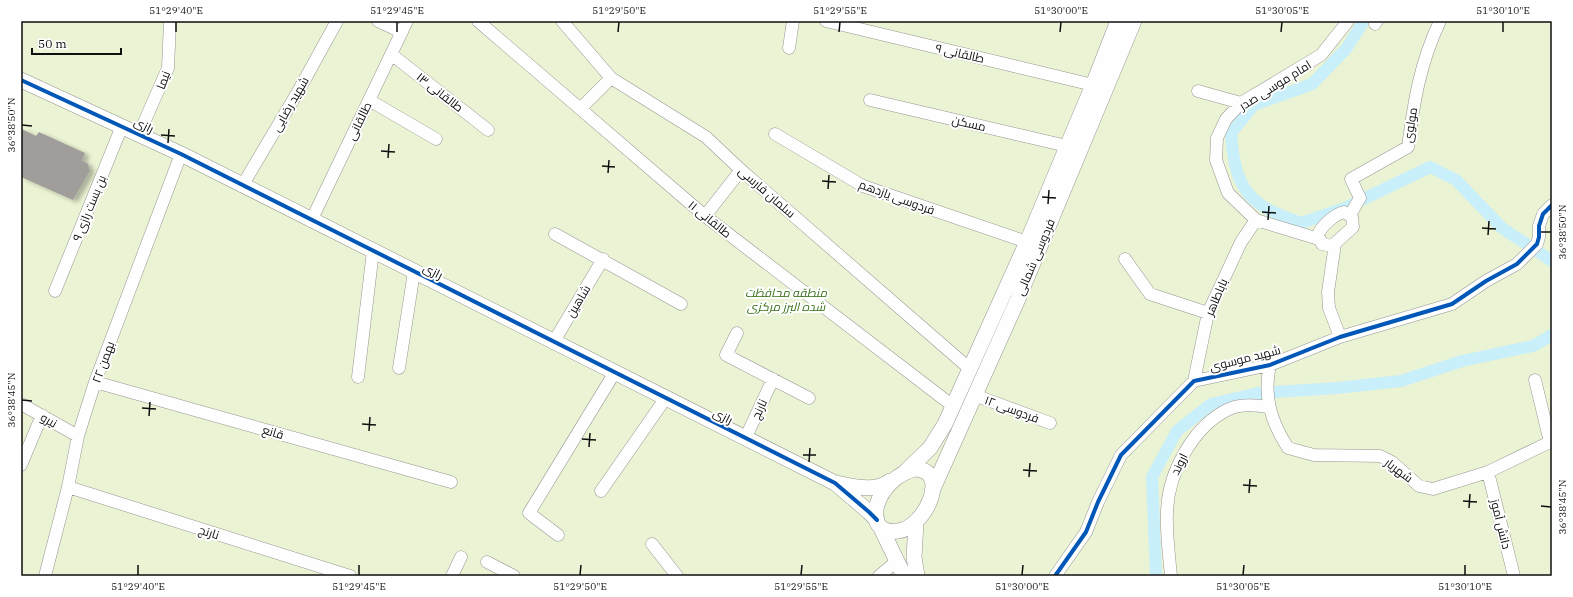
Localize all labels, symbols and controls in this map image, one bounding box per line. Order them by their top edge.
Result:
text: 51°29'40"E [149,4,203,17]
text: 51°29'45"E [370,4,424,17]
text: 51°29'50"E [592,4,646,17]
text: 51°29'55"E [813,4,867,17]
text: 51°30'00"E [1034,4,1088,17]
text: 51°30'05"E [1255,4,1309,17]
text: 51°30'10"E [1476,4,1530,17]
scale bar [32,30,121,56]
text: 50 m [38,36,67,51]
street label: طالقانی ۹ [934,40,986,66]
street label: امام موسی صدر [1235,57,1314,115]
street label: نیما [153,69,173,91]
street label: طالقانی ۱۳ [414,69,467,115]
street label: شهید رضایی [268,74,312,134]
text: 36°38'50"N [5,97,18,153]
street label: طالقانی [343,99,375,143]
street label: مولوی [1400,106,1420,144]
street label: مسکن [951,112,987,134]
street label: رازی [132,114,156,136]
street label: سلمان فارسی [735,163,799,221]
street label: بن بست رازی ۹ [69,173,109,243]
street label: فردوسی یازدهم [857,176,937,219]
street label: طالقانی ۱۱ [685,197,735,241]
text: 36°38'50"N [1556,204,1569,260]
street label: فردوسی شمالی [1012,216,1058,298]
street label: رازی [421,260,445,282]
street label: باباطاهر [1201,276,1231,319]
street label: شاهین [563,282,593,320]
park label: منطقه محافظت شده البرز مرکزی [745,285,827,314]
street label: ۲۲ بهمن [89,339,117,385]
street label: شهید موسوی [1208,342,1282,374]
text: 36°38'45"N [5,372,18,428]
street label: فردوسی ۱۲ [983,392,1041,426]
street label: نارنج [748,396,771,422]
street label: رازی [711,405,735,427]
street label: نیرو [38,409,60,431]
street label: قانع [260,422,285,443]
street label: اروند [1167,451,1191,477]
street label: شهریار [1381,454,1416,485]
text: 36°38'45"N [1556,479,1569,535]
street label: دانش آموز [1487,496,1514,551]
street label: نارنج [197,522,221,543]
text: 51°29'40"E [111,580,165,593]
text: 51°29'45"E [332,580,386,593]
text: 51°29'50"E [553,580,607,593]
text: 51°29'55"E [774,580,828,593]
text: 51°30'00"E [995,580,1049,593]
text: 51°30'05"E [1216,580,1270,593]
text: 51°30'10"E [1438,580,1492,593]

